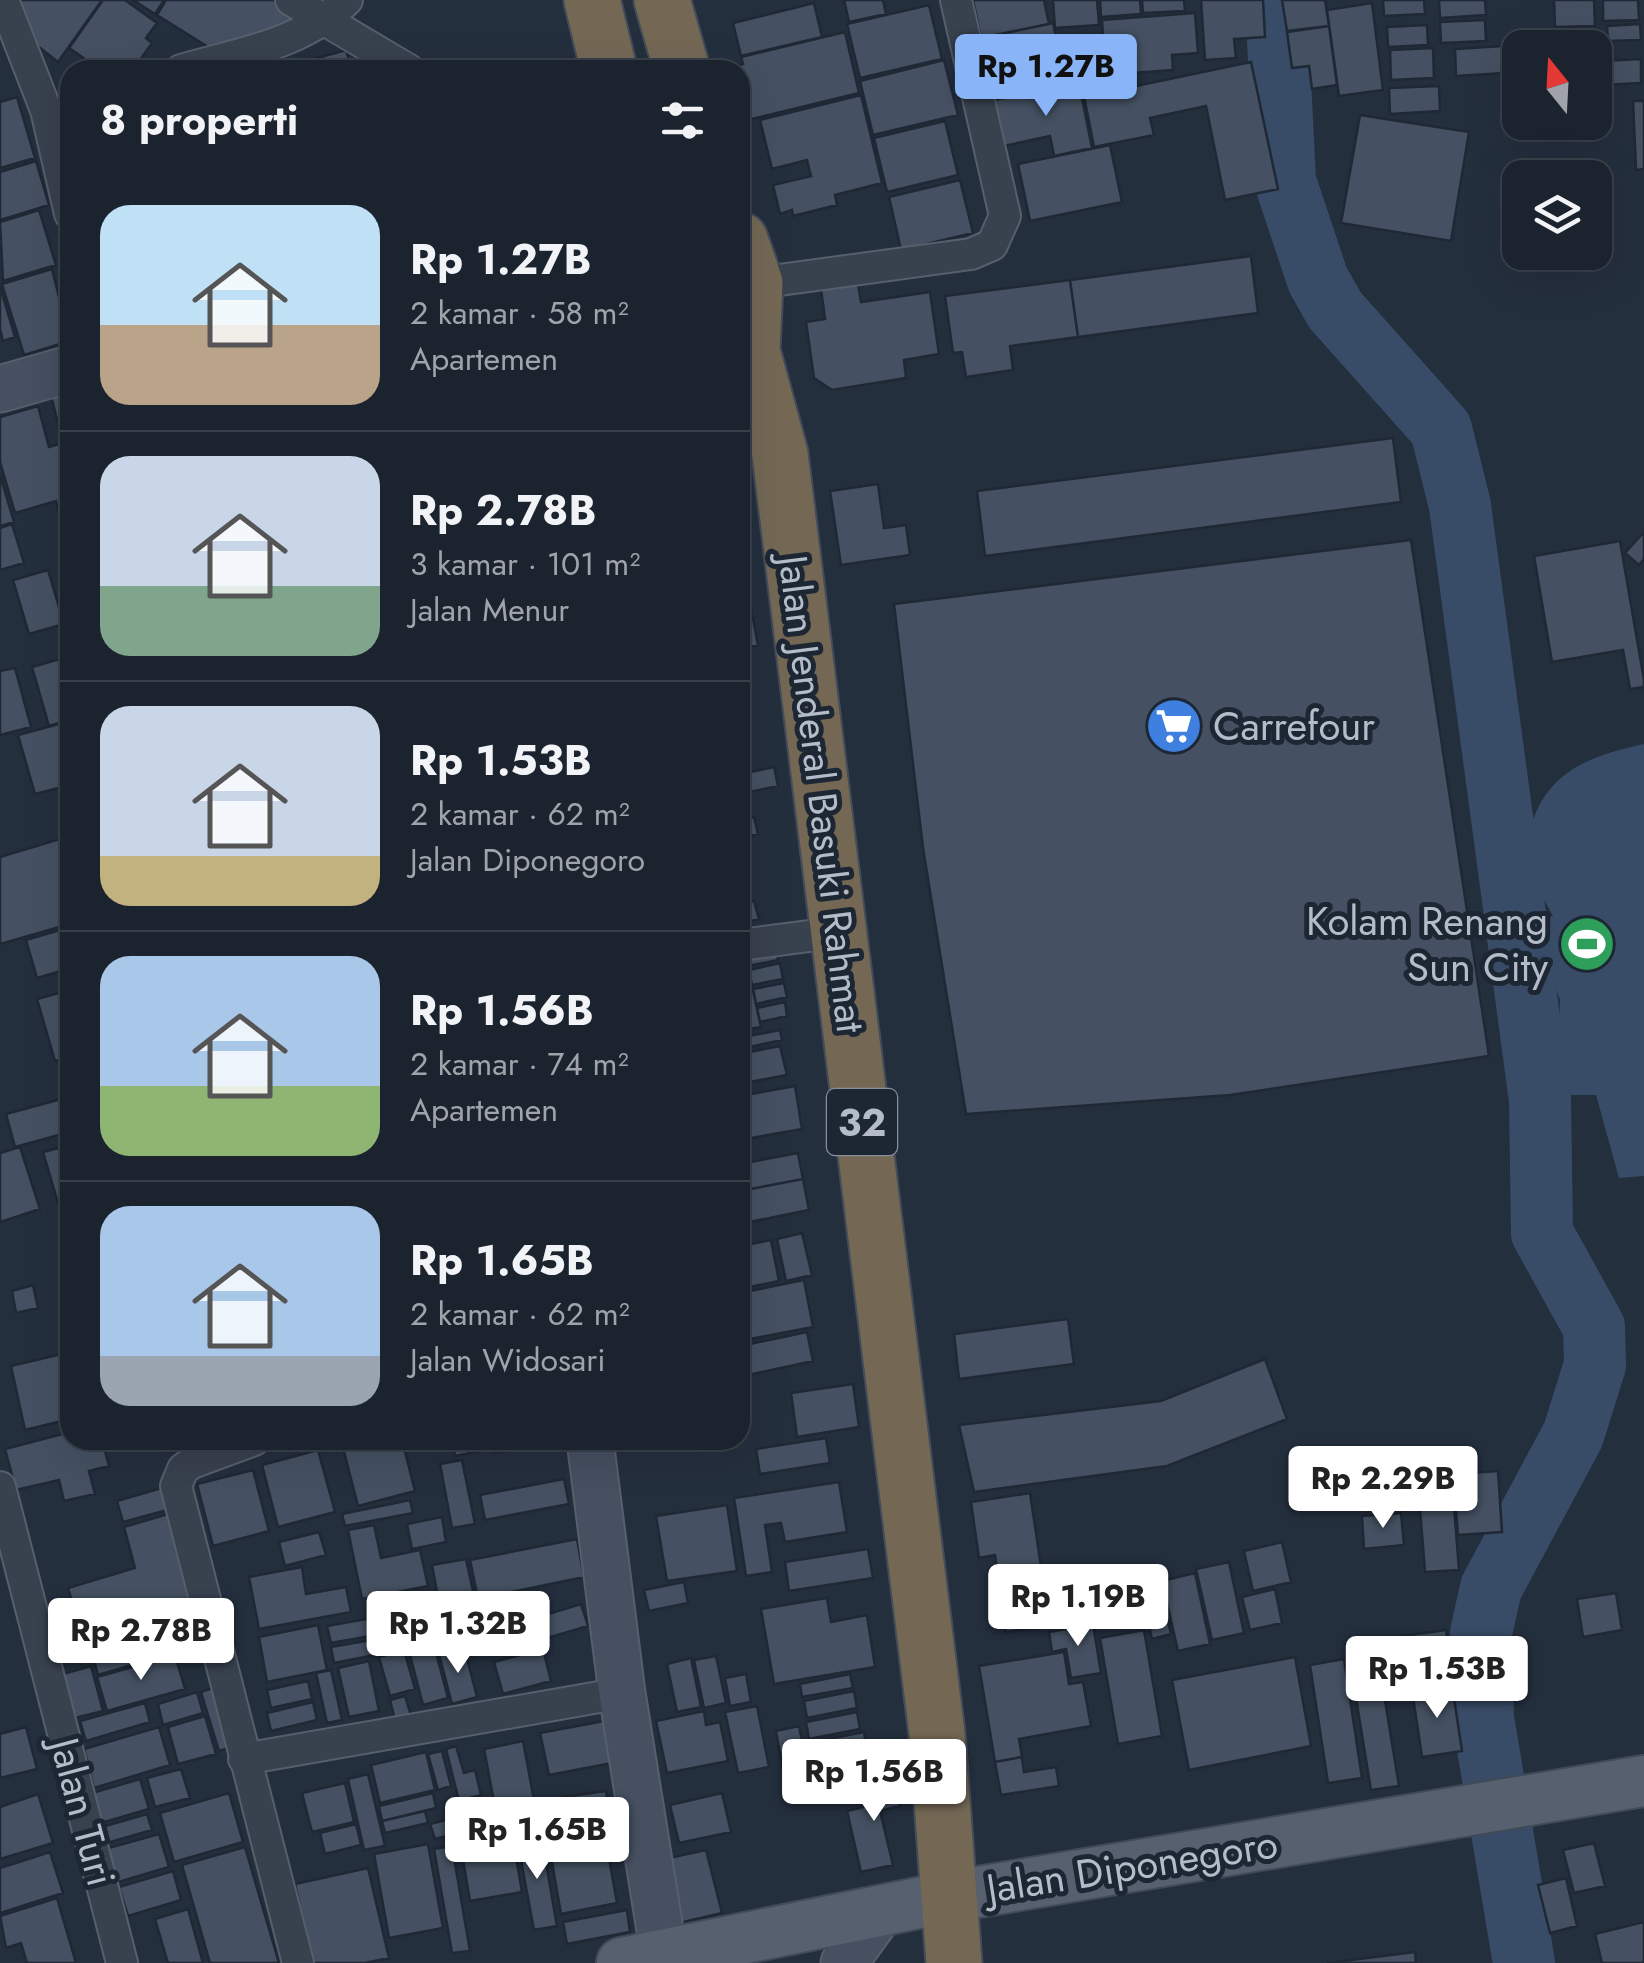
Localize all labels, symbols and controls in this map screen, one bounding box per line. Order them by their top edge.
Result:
north arrow [1502,30,1612,140]
map controls [1502,30,1612,270]
pin: Rp 1.27B [943,34,1149,119]
text: Rp 1.27B [977,43,1115,89]
text: 8 properti [100,90,298,151]
icon: filters [655,93,710,148]
button: layers [1502,160,1612,270]
text: Rp 1.27B [410,229,591,290]
icon: home [180,245,300,365]
text: 2 kamar · 58 m² [410,290,629,336]
text: Apartemen [410,336,558,382]
text: Rp 2.78B [410,480,596,541]
icon: home [180,496,300,616]
text: 3 kamar · 101 m² [410,541,640,587]
street label: Jalan Jenderal Basuki Rahmat [763,547,880,1036]
text: Jalan Menur [410,587,569,633]
supermarket icon: Carrefour [1144,696,1204,756]
place label: Carrefour [1213,697,1375,755]
text: Rp 1.53B [410,730,592,791]
icon: home [180,746,300,866]
text: 2 kamar · 62 m² [410,791,630,837]
text: Jalan Diponegoro [410,837,645,883]
place label: Kolam Renang Sun City [1306,892,1548,996]
sports icon: Kolam Renang Sun City [1557,914,1617,974]
text: Rp 1.56B [410,980,594,1041]
icon: home [180,996,300,1116]
text: 2 kamar · 74 m² [410,1041,629,1087]
text: Apartemen [410,1087,558,1133]
road number: 32 [827,1089,897,1155]
text: Rp 1.65B [410,1230,594,1291]
icon: home [180,1246,300,1366]
text: 2 kamar · 62 m² [410,1291,630,1337]
text: Jalan Widosari [410,1337,606,1383]
pin: Rp 2.29B [1280,1446,1486,1531]
text: Rp 2.29B [1311,1455,1456,1501]
pin: Rp 1.19B [975,1564,1181,1649]
text: Rp 1.19B [1010,1573,1146,1619]
pin: Rp 1.32B [355,1591,561,1676]
pin: Rp 2.78B [38,1598,244,1683]
text: Rp 1.32B [389,1600,527,1646]
text: Rp 2.78B [70,1607,212,1653]
pin: Rp 1.53B [1334,1636,1540,1721]
text: Rp 1.53B [1368,1645,1506,1691]
street label: Jalan Turi [34,1727,131,1892]
pin: Rp 1.56B [771,1739,977,1824]
text: Rp 1.56B [804,1748,944,1794]
pin: Rp 1.65B [434,1797,640,1882]
text: Rp 1.65B [467,1806,607,1852]
street label: Jalan Diponegoro [977,1814,1282,1918]

